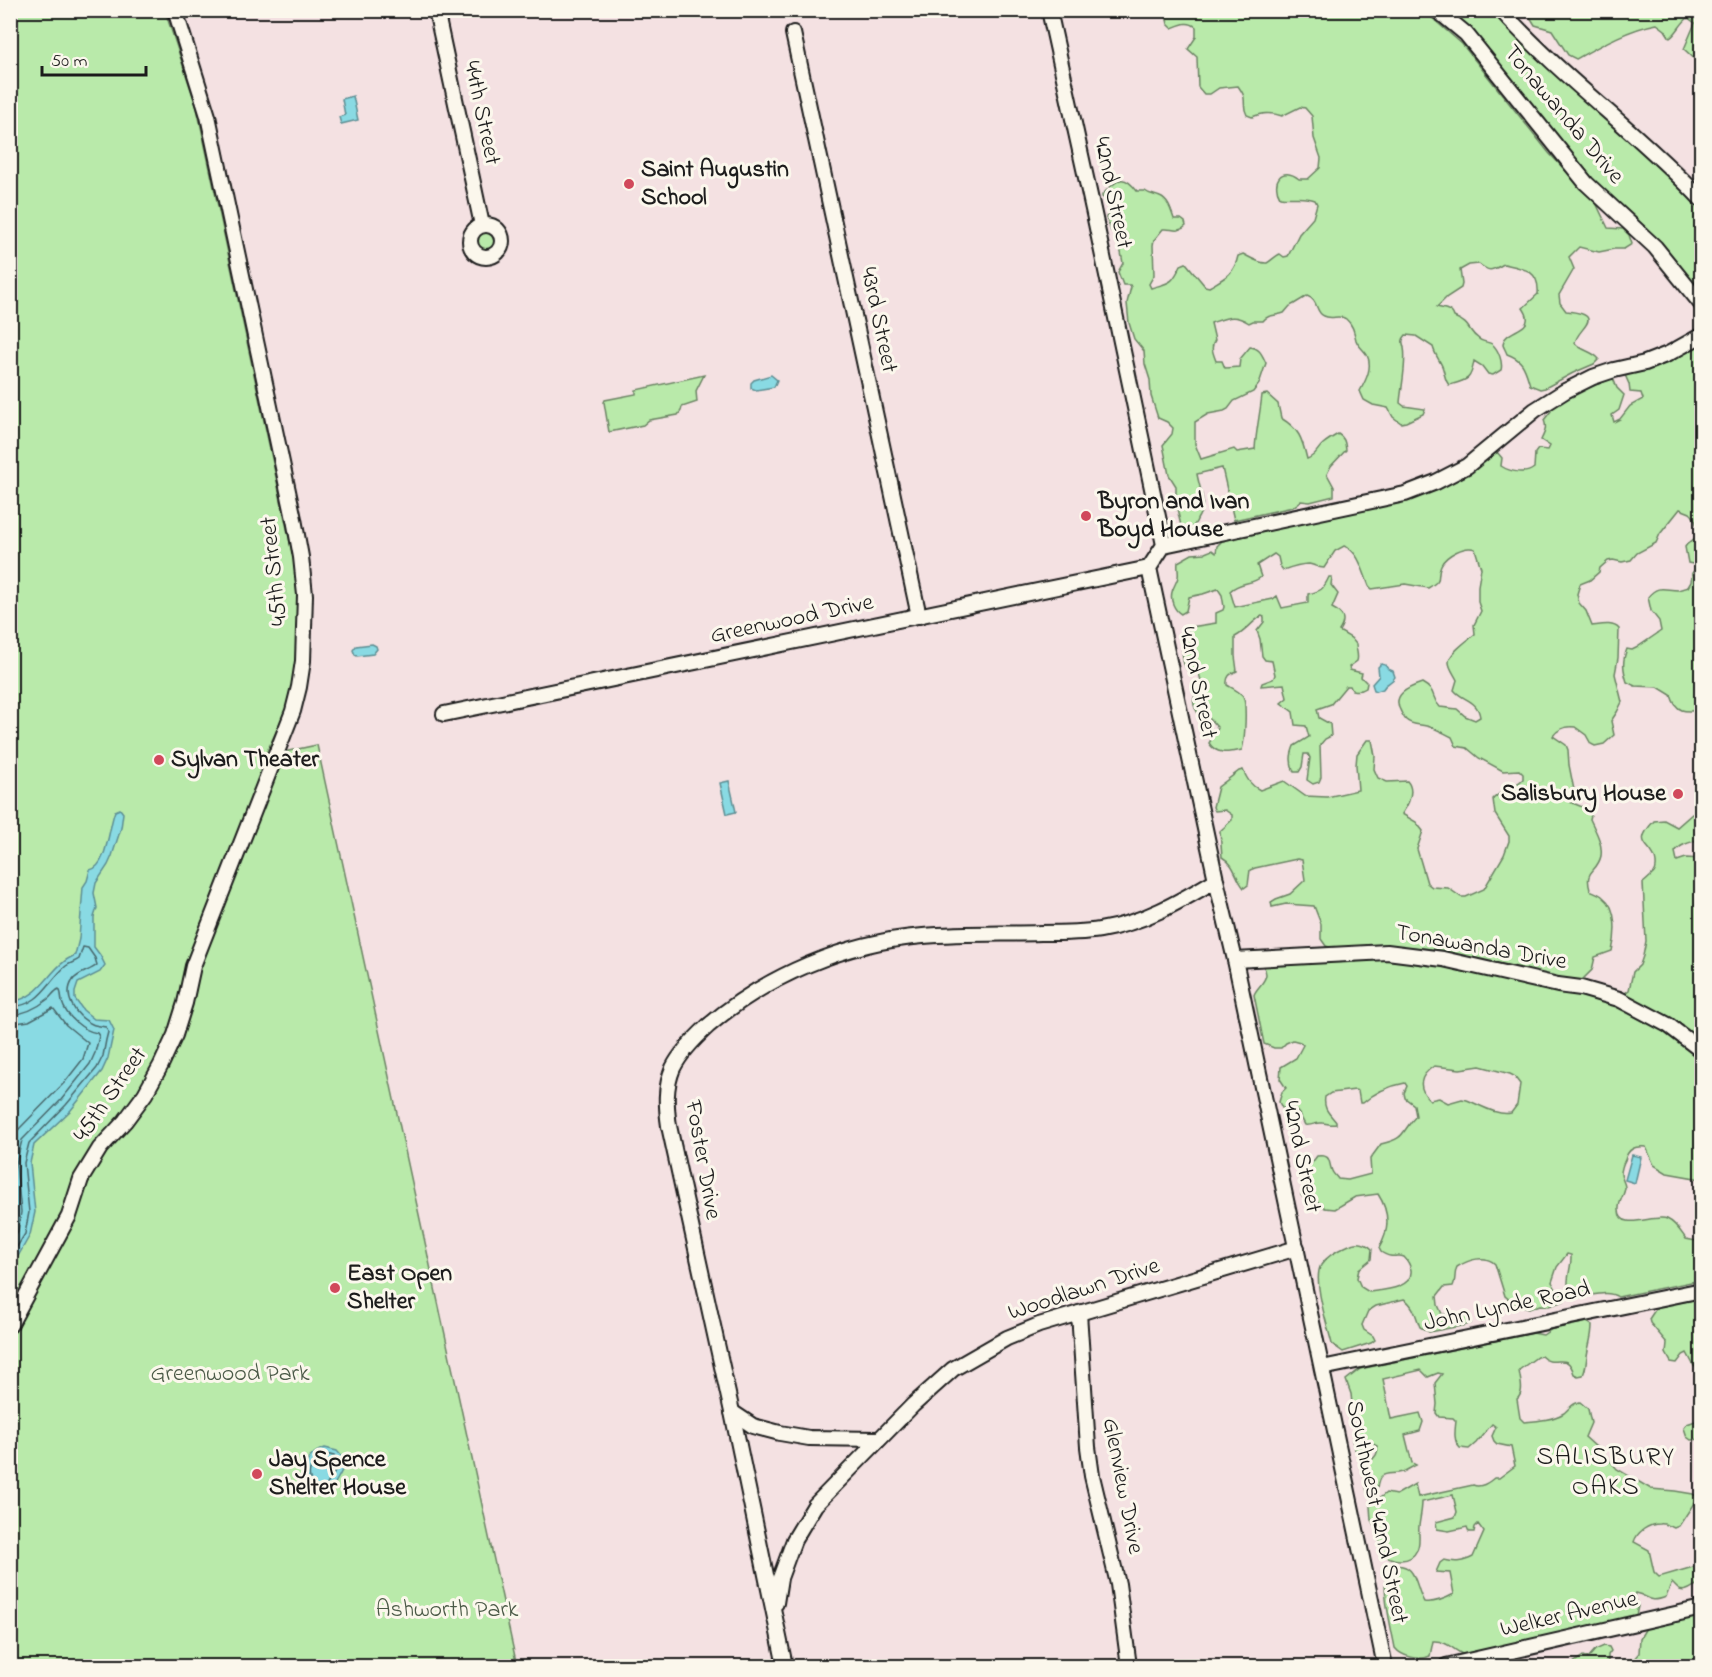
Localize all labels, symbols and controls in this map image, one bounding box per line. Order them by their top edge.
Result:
street label: Tonawanda Drive [1494,37,1632,193]
scale bar [42,39,146,77]
text: 50 m [51,49,88,75]
street label: 44th Street [453,58,509,168]
street label: 42nd Street [1083,134,1141,252]
place label: Saint Augustin School [641,153,789,216]
marker: Saint Augustin School [622,177,636,191]
street label: 43rd Street [850,264,906,376]
place label: Byron and Ivan Boyd House [1097,485,1249,549]
marker: Byron and Ivan Boyd House [1079,509,1093,523]
street label: 45th Street [252,515,298,627]
street label: Greenwood Drive [707,586,877,654]
street label: 42nd Street [1168,624,1226,742]
place label: Sylvan Theater [171,743,320,779]
marker: Sylvan Theater [152,753,166,767]
place label: Salisbury House [1501,777,1667,813]
marker: Salisbury House [1671,787,1685,801]
street label: Tonawanda Drive [1393,916,1570,980]
street label: 45th Street [65,1040,157,1150]
street label: Foster Drive [674,1097,730,1223]
street label: 42nd Street [1272,1098,1330,1216]
street label: Woodlawn Drive [1004,1249,1165,1331]
place label: East Open Shelter [347,1257,452,1320]
street label: John Lynde Road [1421,1272,1594,1343]
marker: East Open Shelter [328,1281,342,1295]
park label: Greenwood Park [150,1357,310,1392]
street label: Southwest 42nd Street [1335,1397,1417,1627]
street label: Glenview Drive [1092,1415,1152,1557]
district label: SALISBURY OAKS [1537,1439,1675,1507]
place label: Jay Spence Shelter House [269,1443,407,1506]
marker: Jay Spence Shelter House [250,1467,264,1481]
street label: Welker Avenue [1497,1582,1641,1648]
park label: Ashworth Park [376,1593,519,1628]

